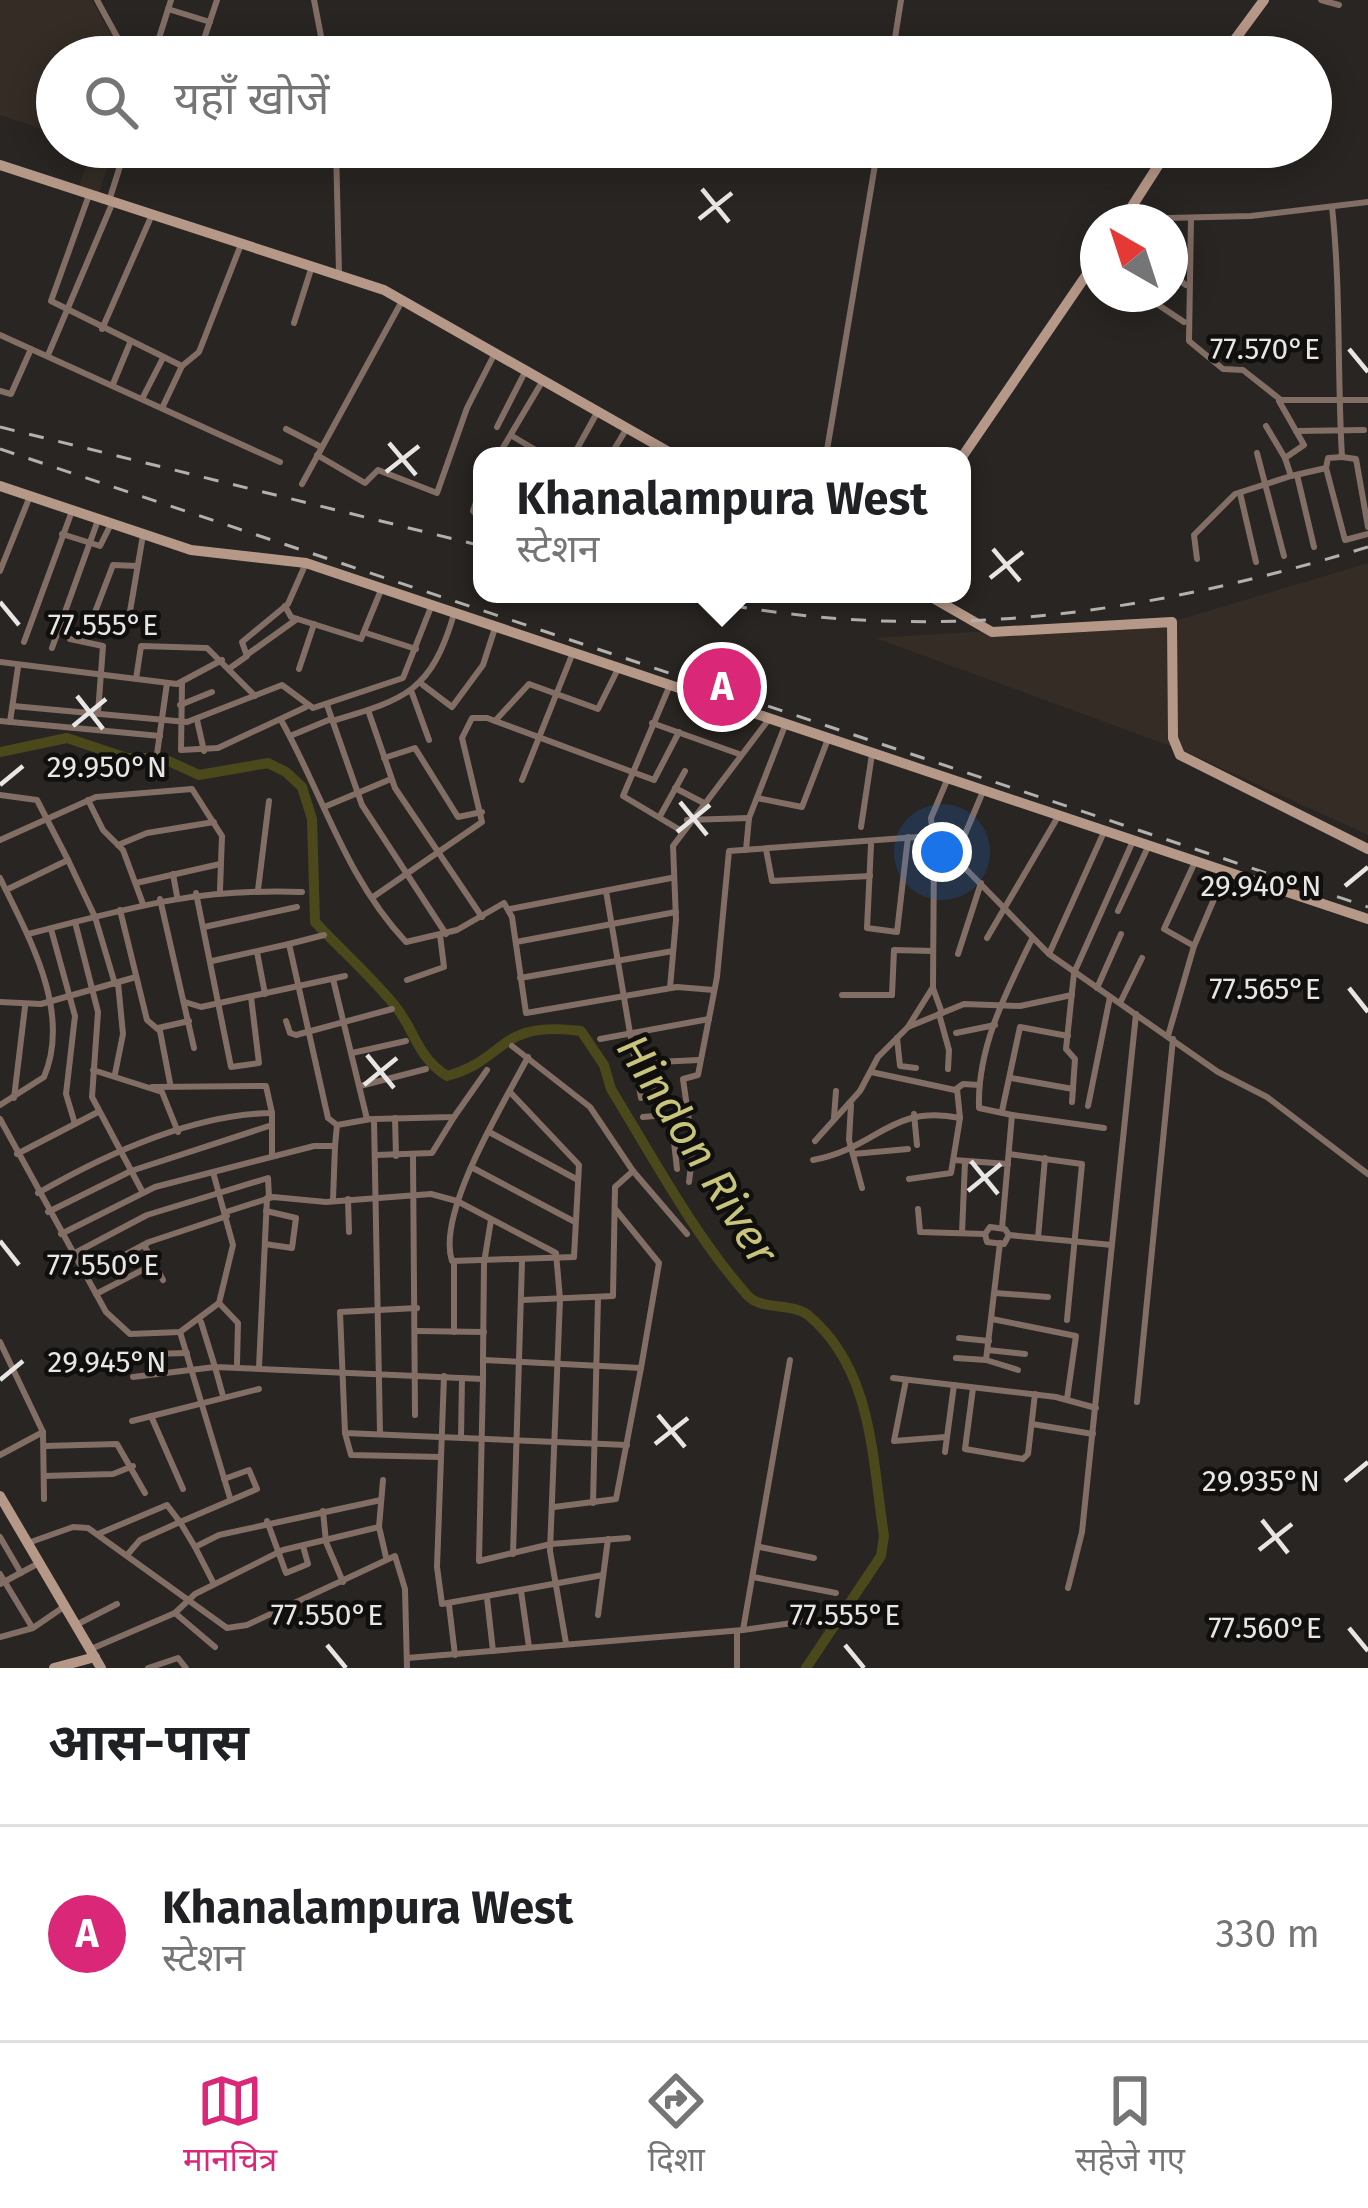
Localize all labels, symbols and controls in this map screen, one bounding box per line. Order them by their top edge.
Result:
search box [36,36,1332,168]
icon: search [78,69,144,135]
text: यहाँ खोजें [174,72,329,126]
north arrow [1080,204,1188,312]
text: 77.570°E [1210,331,1320,367]
popup [473,447,971,603]
text: Khanalampura West [516,472,928,526]
text: स्टेशन [516,526,599,572]
text: 77.555°E [48,607,158,643]
pin: A [683,642,761,732]
text: 29.950°N [47,749,167,785]
your location [912,822,972,882]
text: 29.940°N [1200,868,1322,904]
text: 77.565°E [1209,971,1321,1007]
water label: Hindon River [605,1025,790,1276]
text: 77.550°E [47,1247,159,1283]
text: 29.945°N [48,1344,166,1380]
text: 29.935°N [1202,1463,1320,1499]
text: 77.550°E [271,1597,383,1633]
text: 77.555°E [790,1597,900,1633]
text: 77.560°E [1208,1610,1322,1646]
text: आस-पास [48,1712,249,1774]
text: Khanalampura West [162,1881,573,1935]
text: A [75,1911,99,1957]
text: 330 m [1216,1911,1320,1957]
text: स्टेशन [162,1935,245,1981]
tab: मानचित्र [183,2068,277,2184]
tab: दिशा [643,2068,709,2184]
tab: सहेजे गए [1075,2068,1185,2184]

